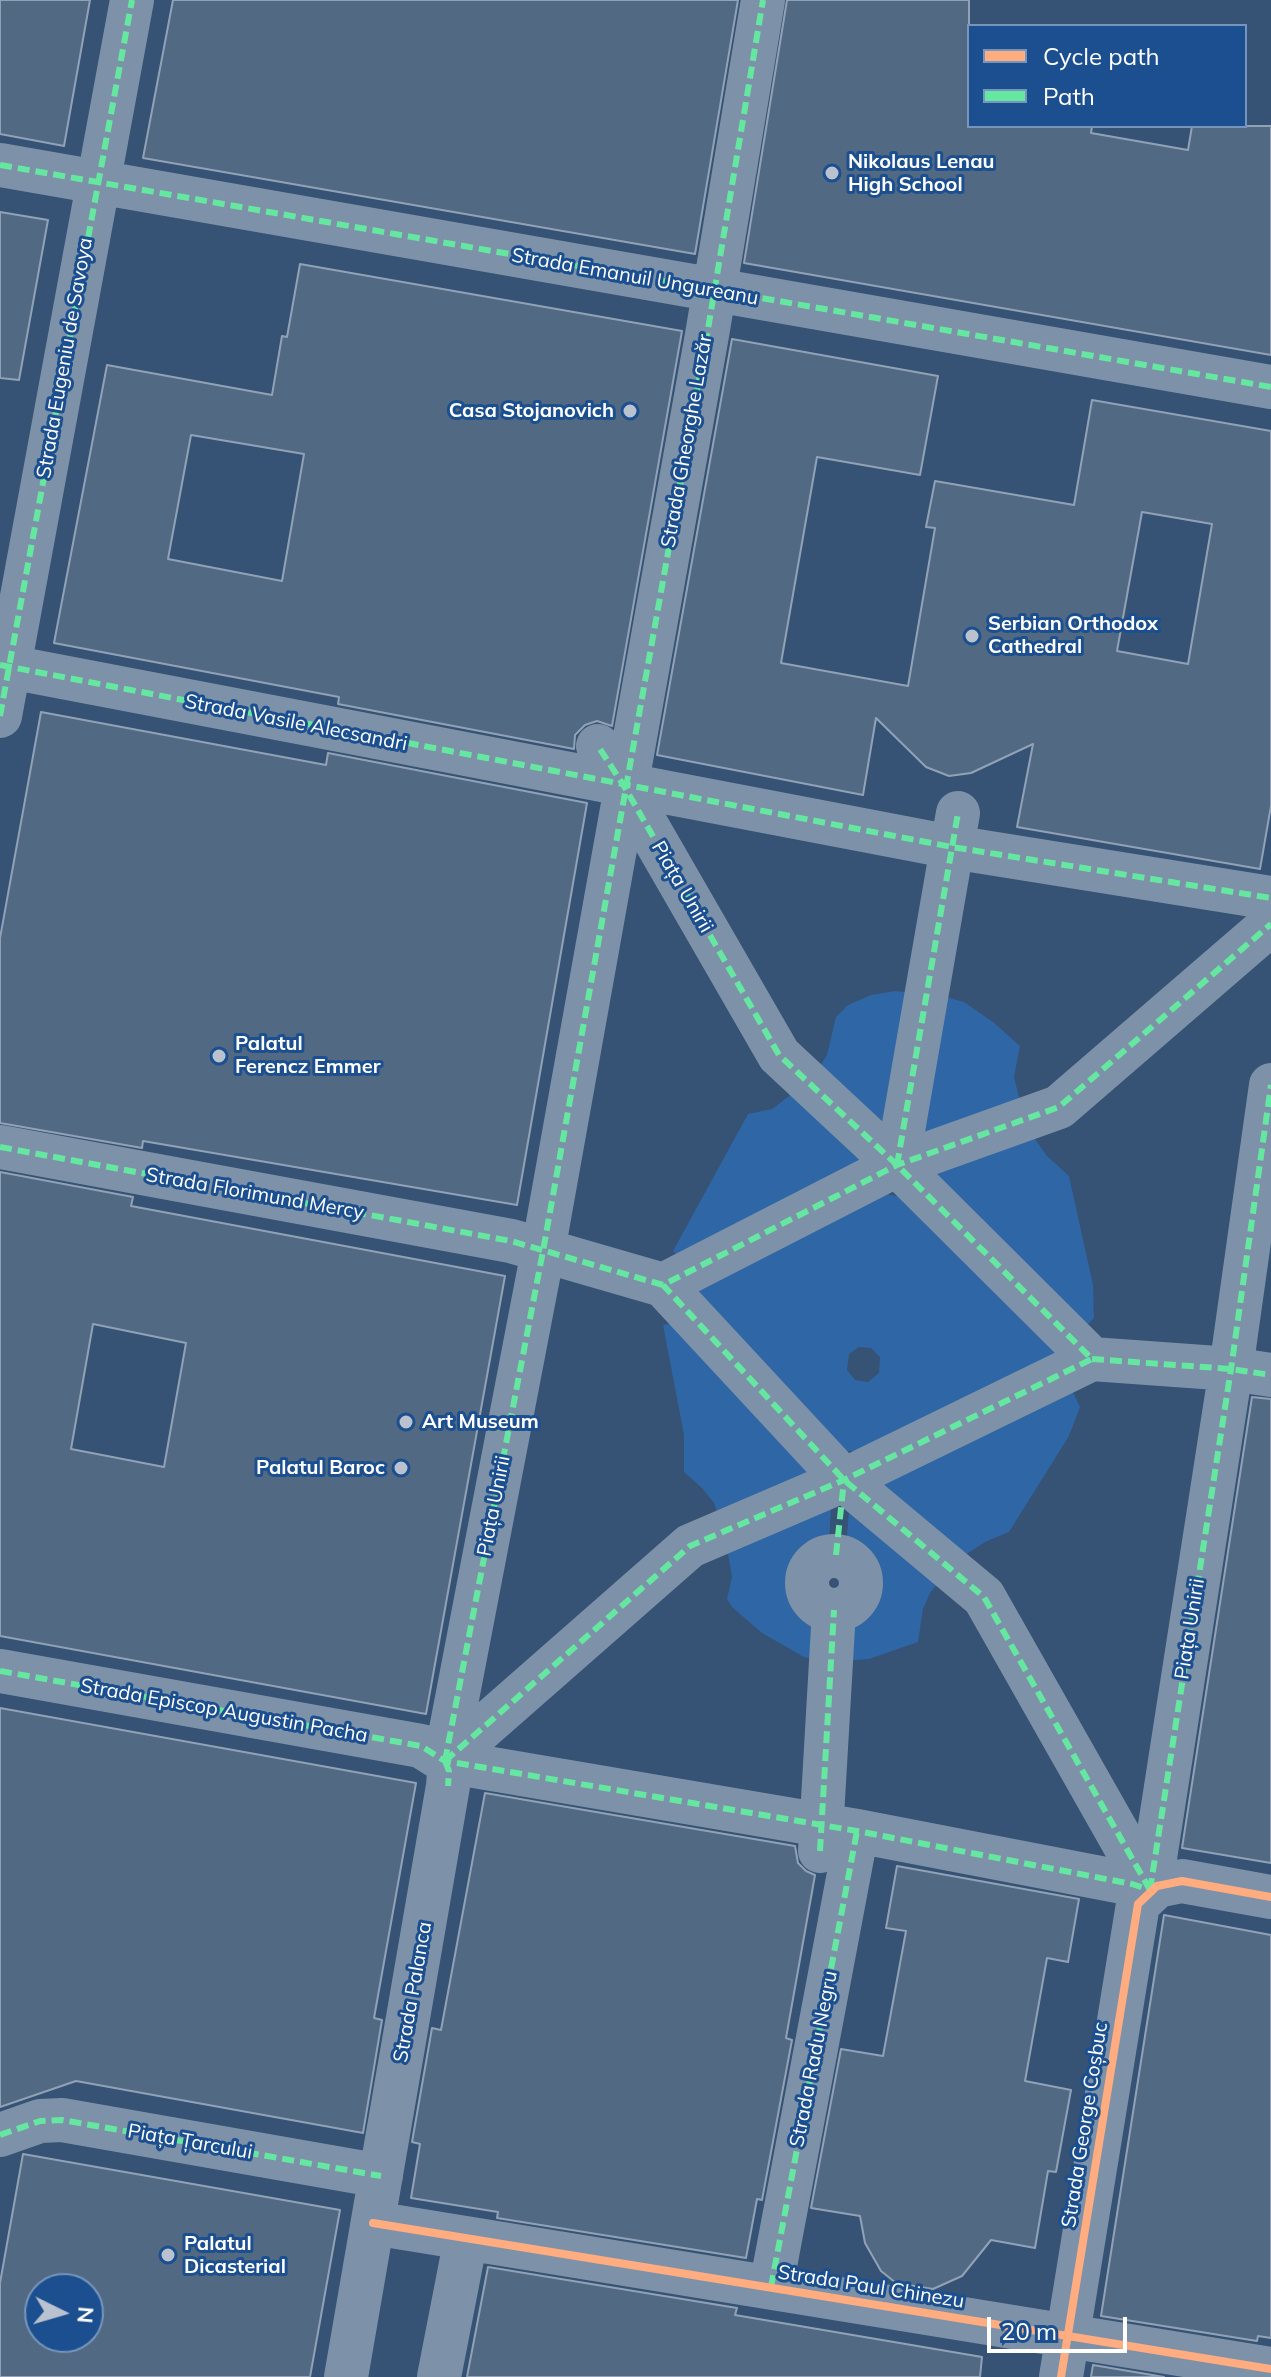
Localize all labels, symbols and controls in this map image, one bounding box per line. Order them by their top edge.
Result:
legend [967,24,1247,128]
text: Cycle path [1043,41,1160,71]
text: Path [1043,81,1095,111]
place label: Nikolaus Lenau High School [848,150,994,197]
marker: Nikolaus Lenau High School [823,164,841,182]
street label: Strada Eugeniu de Savoya [32,236,98,480]
street label: Strada Emanuil Ungureanu [510,243,760,311]
street label: Strada Gheorghe Lazăr [656,333,718,549]
place label: Casa Stojanovich [449,399,614,423]
marker: Casa Stojanovich [621,402,639,420]
place label: Serbian Orthodox Cathedral [988,612,1158,659]
marker: Serbian Orthodox Cathedral [963,627,981,645]
street label: Strada Vasile Alecsandri [183,690,409,756]
street label: Piața Unirii [646,837,718,937]
place label: Palatul Ferencz Emmer [235,1032,381,1079]
marker: Palatul Ferencz Emmer [210,1047,228,1065]
street label: Strada Florimund Mercy [144,1163,366,1225]
place label: Art Museum [422,1410,539,1434]
marker: Art Museum [397,1413,415,1431]
street label: Piața Unirii [473,1454,515,1558]
place label: Palatul Baroc [256,1456,385,1480]
marker: Palatul Baroc [392,1459,410,1477]
street label: Piața Unirii [1170,1577,1210,1681]
street label: Strada Episcop Augustin Pacha [79,1674,369,1748]
street label: Strada Palanca [389,1920,437,2064]
street label: Strada Radu Negru [785,1969,843,2149]
street label: Strada George Coșbuc [1057,2021,1113,2229]
street label: Piața Țarcului [126,2119,254,2165]
place label: Palatul Dicasterial [184,2232,286,2279]
marker: Palatul Dicasterial [159,2246,177,2264]
street label: Strada Paul Chinezu [776,2260,966,2314]
north arrow [24,2273,104,2353]
scale bar [991,2301,1131,2351]
text: N [71,2305,101,2324]
text: 20 m [1001,2316,1057,2346]

